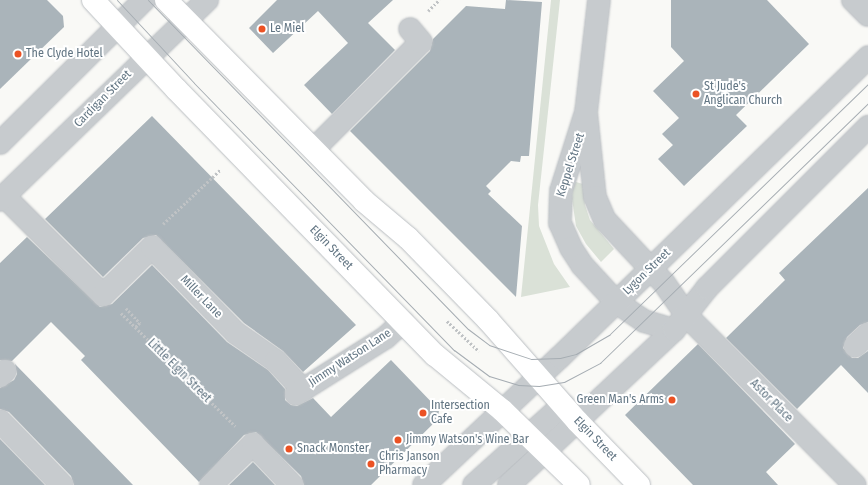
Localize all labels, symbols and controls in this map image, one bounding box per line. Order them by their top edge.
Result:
place label: Le Miel [270,22,304,36]
marker: Le Miel [257,24,267,34]
place label: The Clyde Hotel [26,47,103,61]
marker: The Clyde Hotel [13,49,23,59]
street label: Cardigan Street [71,67,135,131]
place label: St Jude's Anglican Church [704,80,782,108]
marker: St Jude's Anglican Church [691,89,701,99]
street label: Keppel Street [554,131,588,199]
street label: Elgin Street [306,223,356,273]
street label: Lygon Street [620,246,674,298]
street label: Miller Lane [177,273,225,321]
street label: Jimmy Watson Lane [306,326,394,390]
street label: Little Elgin Street [144,336,214,406]
street label: Astor Place [747,377,795,425]
place label: Green Man's Arms [577,393,664,407]
marker: Green Man's Arms [667,395,677,405]
place label: Intersection Cafe [431,399,490,427]
marker: Intersection Cafe [418,408,428,418]
street label: Elgin Street [570,414,620,464]
place label: Jimmy Watson's Wine Bar [406,433,529,447]
marker: Jimmy Watson's Wine Bar [393,435,403,445]
place label: Snack Monster [297,442,369,456]
marker: Snack Monster [284,444,294,454]
place label: Chris Janson Pharmacy [379,450,440,478]
marker: Chris Janson Pharmacy [366,459,376,469]

